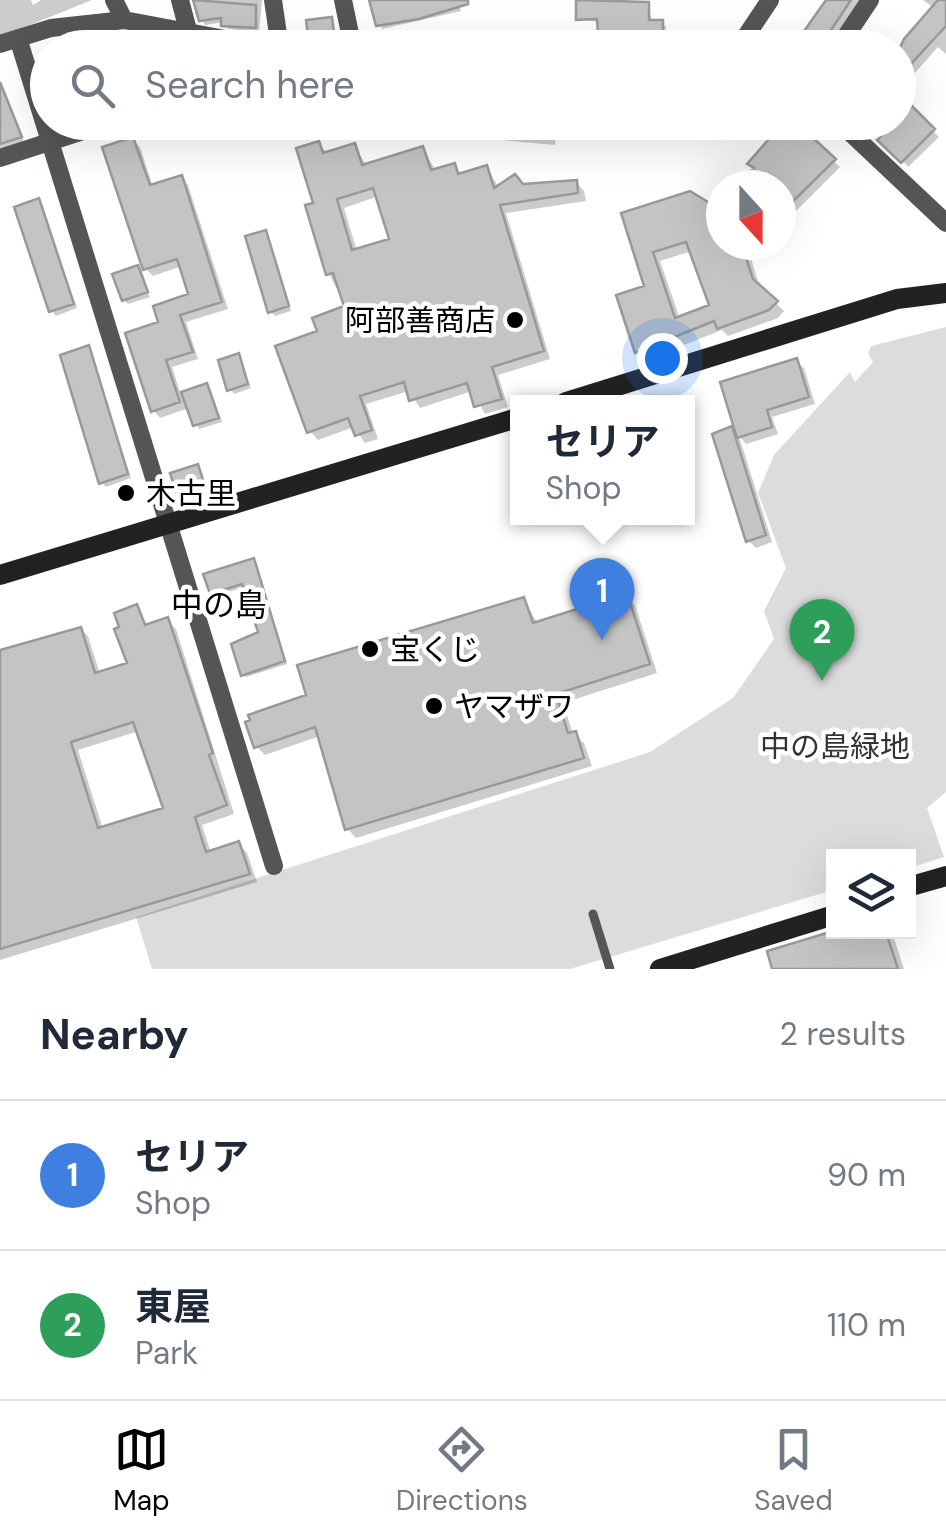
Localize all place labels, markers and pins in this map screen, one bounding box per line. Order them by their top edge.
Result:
place label: 阿部善商店 [345,301,495,340]
marker: 阿部善商店 [504,309,526,331]
place label: 木古里 [146,474,236,513]
marker: 木古里 [115,482,137,504]
pin: 1 [570,558,634,640]
pin: 2 [790,598,854,681]
place label: 宝くじ [390,630,480,669]
marker: 宝くじ [359,638,381,660]
place label: ヤマザワ [454,687,574,726]
marker: ヤマザワ [423,695,445,717]

